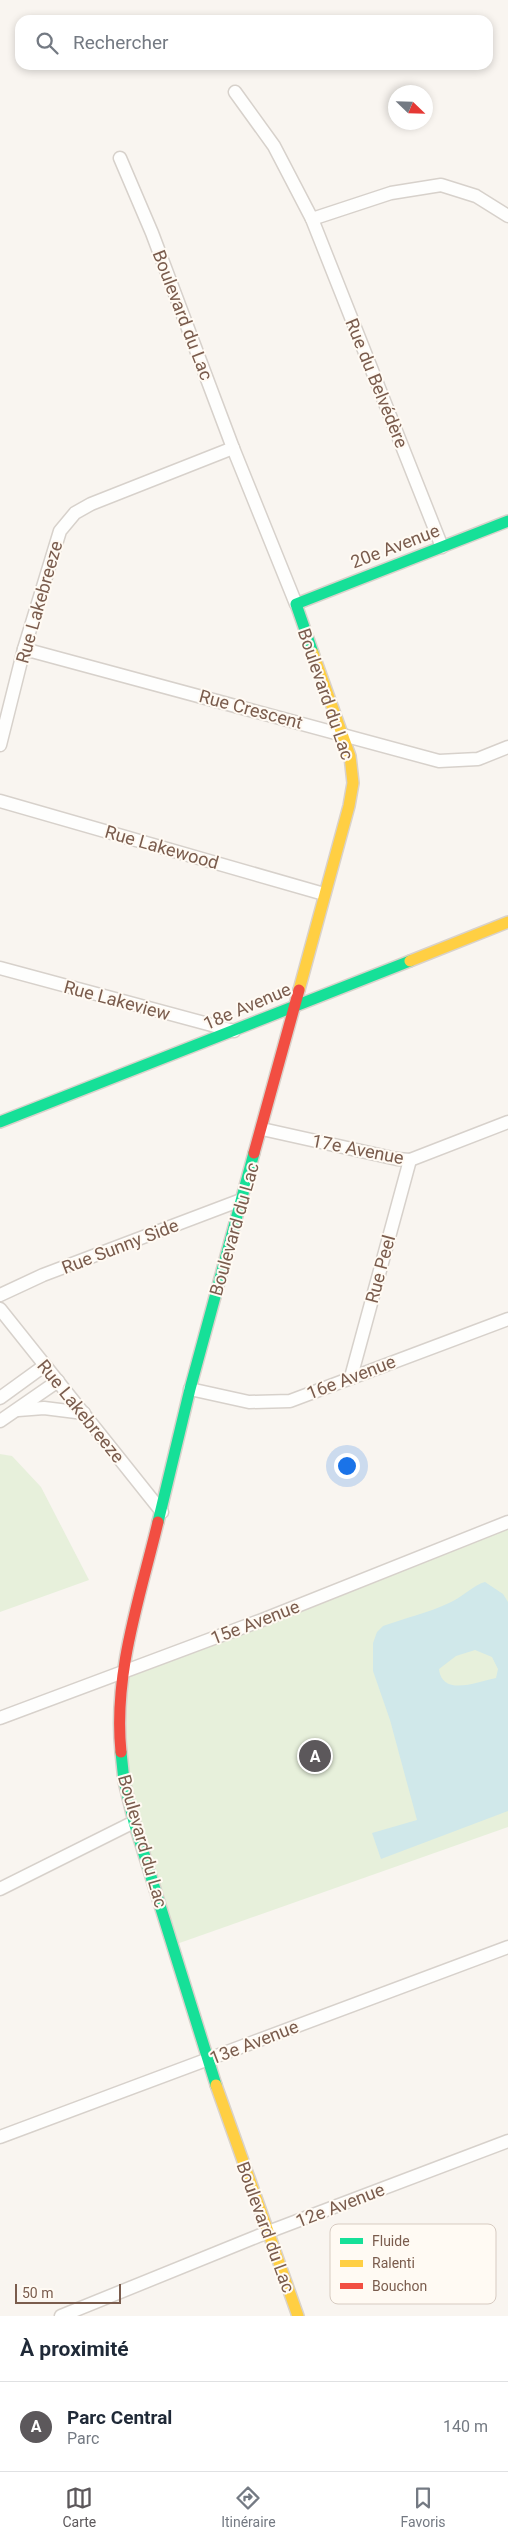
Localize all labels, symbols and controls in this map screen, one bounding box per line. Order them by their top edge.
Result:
search box [15,15,493,70]
icon: search [33,29,61,57]
text: Rechercher [73,31,168,54]
north arrow [388,85,433,130]
street label: Boulevard du Lac [149,247,217,383]
street label: Rue du Belvédère [341,315,413,451]
street label: 20e Avenue [348,520,442,572]
street label: Rue Lakebreeze [11,538,67,666]
street label: Boulevard du Lac [294,626,358,762]
street label: Rue Crescent [197,685,305,733]
street label: Rue Lakewood [103,821,221,873]
street label: Rue Lakeview [62,976,173,1024]
street label: 18e Avenue [200,978,294,1034]
street label: 17e Avenue [310,1130,406,1168]
street label: Boulevard du Lac [205,1160,263,1298]
street label: Rue Sunny Side [59,1214,181,1278]
street label: Rue Peel [361,1233,399,1305]
street label: 16e Avenue [304,1351,398,1403]
street label: Rue Lakebreeze [33,1355,129,1467]
your location [334,1453,360,1479]
street label: 15e Avenue [208,1596,302,1648]
pin: A [299,1737,331,1775]
street label: Boulevard du Lac [114,1772,172,1910]
street label: 13e Avenue [207,2016,301,2068]
street label: Boulevard du Lac [233,2159,299,2295]
street label: 12e Avenue [293,2179,387,2231]
legend [330,2224,496,2304]
text: Fluide [372,2233,410,2249]
text: Ralenti [372,2255,415,2271]
text: Bouchon [372,2278,427,2294]
scale bar [15,2281,121,2304]
text: 50 m [22,2285,54,2301]
text: À proximité [20,2337,129,2361]
text: Parc Central [67,2406,172,2429]
text: A [31,2417,41,2436]
text: 140 m [443,2417,488,2436]
text: Parc [67,2429,99,2448]
tab: Carte [62,2484,96,2530]
tab: Itinéraire [221,2484,276,2530]
tab: Favoris [401,2484,446,2530]

